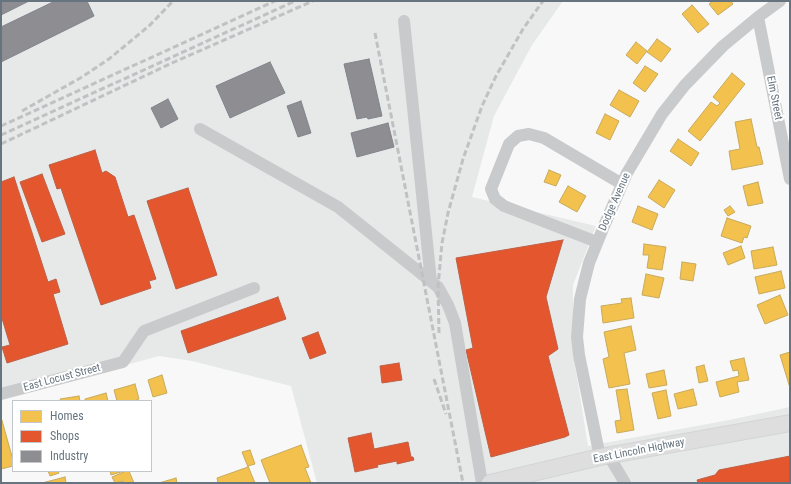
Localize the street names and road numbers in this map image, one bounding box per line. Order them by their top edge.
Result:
street label: Elm Street [763,75,785,121]
street label: Dodge Avenue [596,171,634,233]
street label: East Locust Street [22,361,102,395]
street label: East Lincoln Highway [592,436,686,466]

